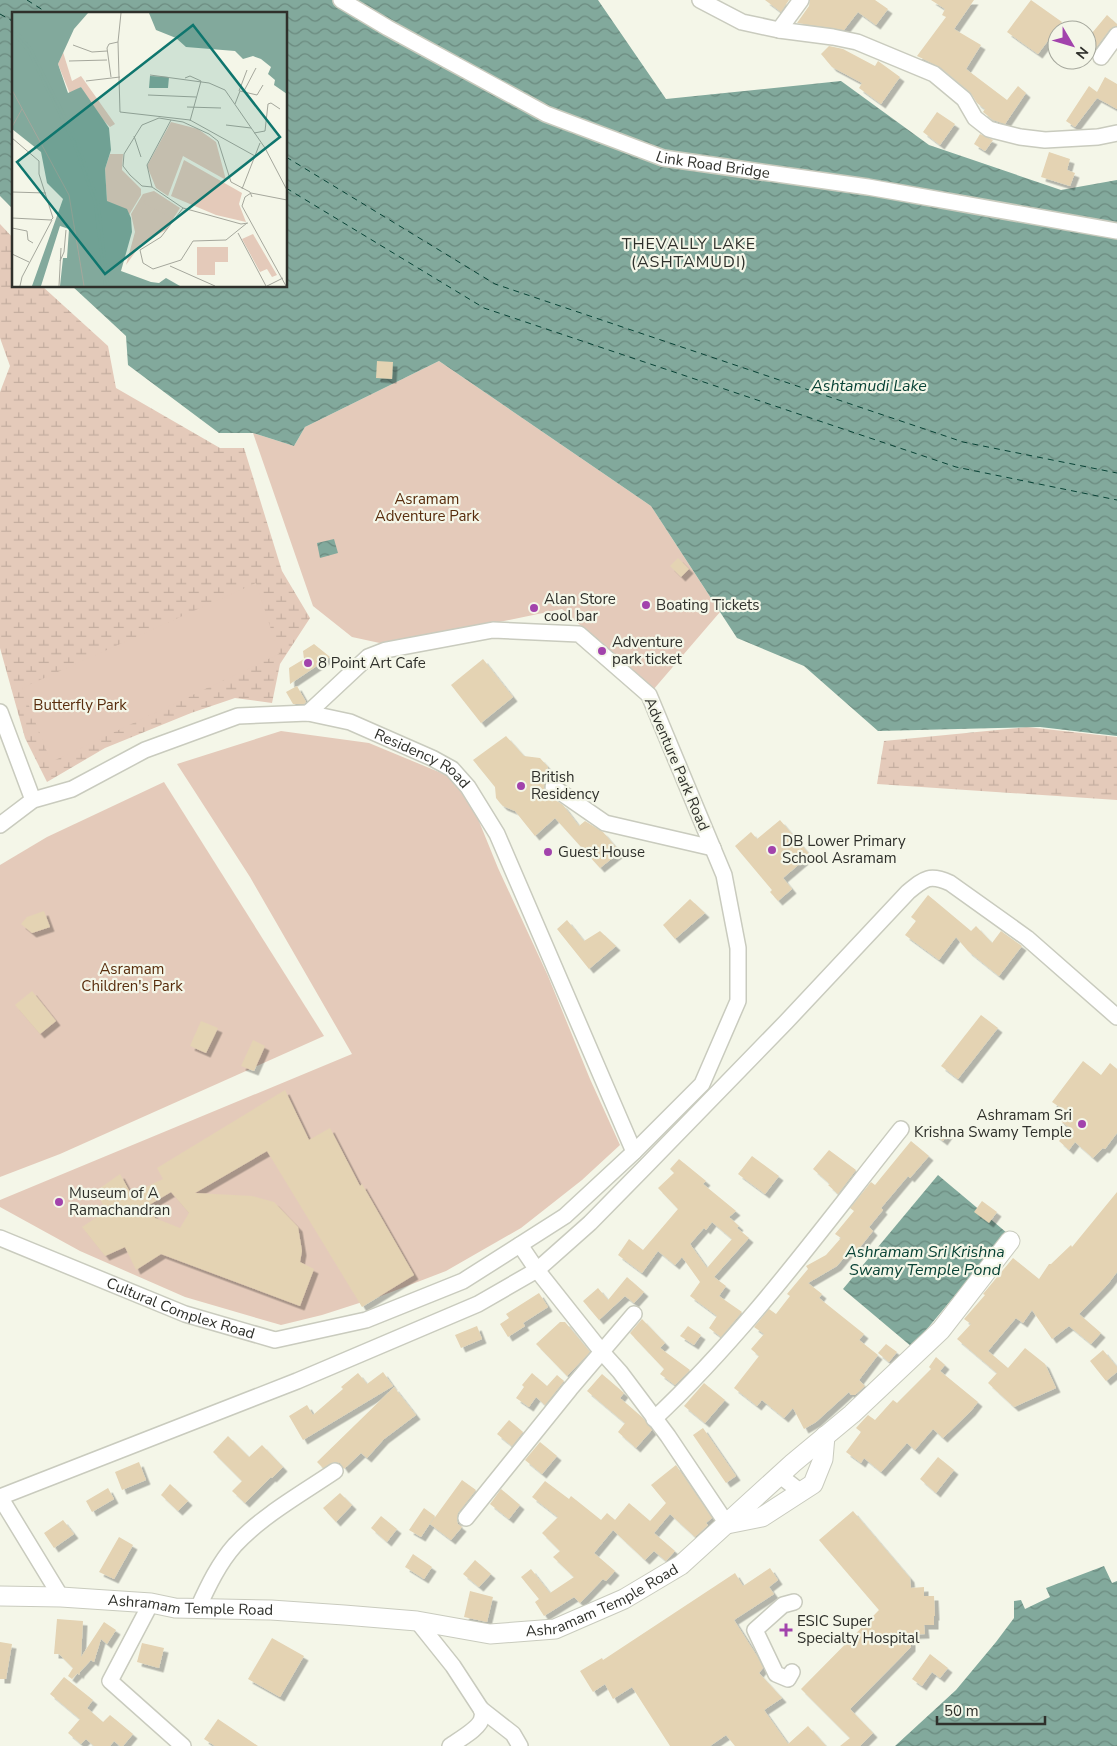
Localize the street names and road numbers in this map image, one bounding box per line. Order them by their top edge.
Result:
street label: Link Road Bridge [653,146,771,183]
street label: Adventure Park Road [640,694,714,834]
street label: Residency Road [371,724,474,793]
street label: Cultural Complex Road [103,1273,257,1344]
street label: Ashramam Temple Road [525,1559,682,1641]
street label: Ashramam Temple Road [107,1590,273,1620]

